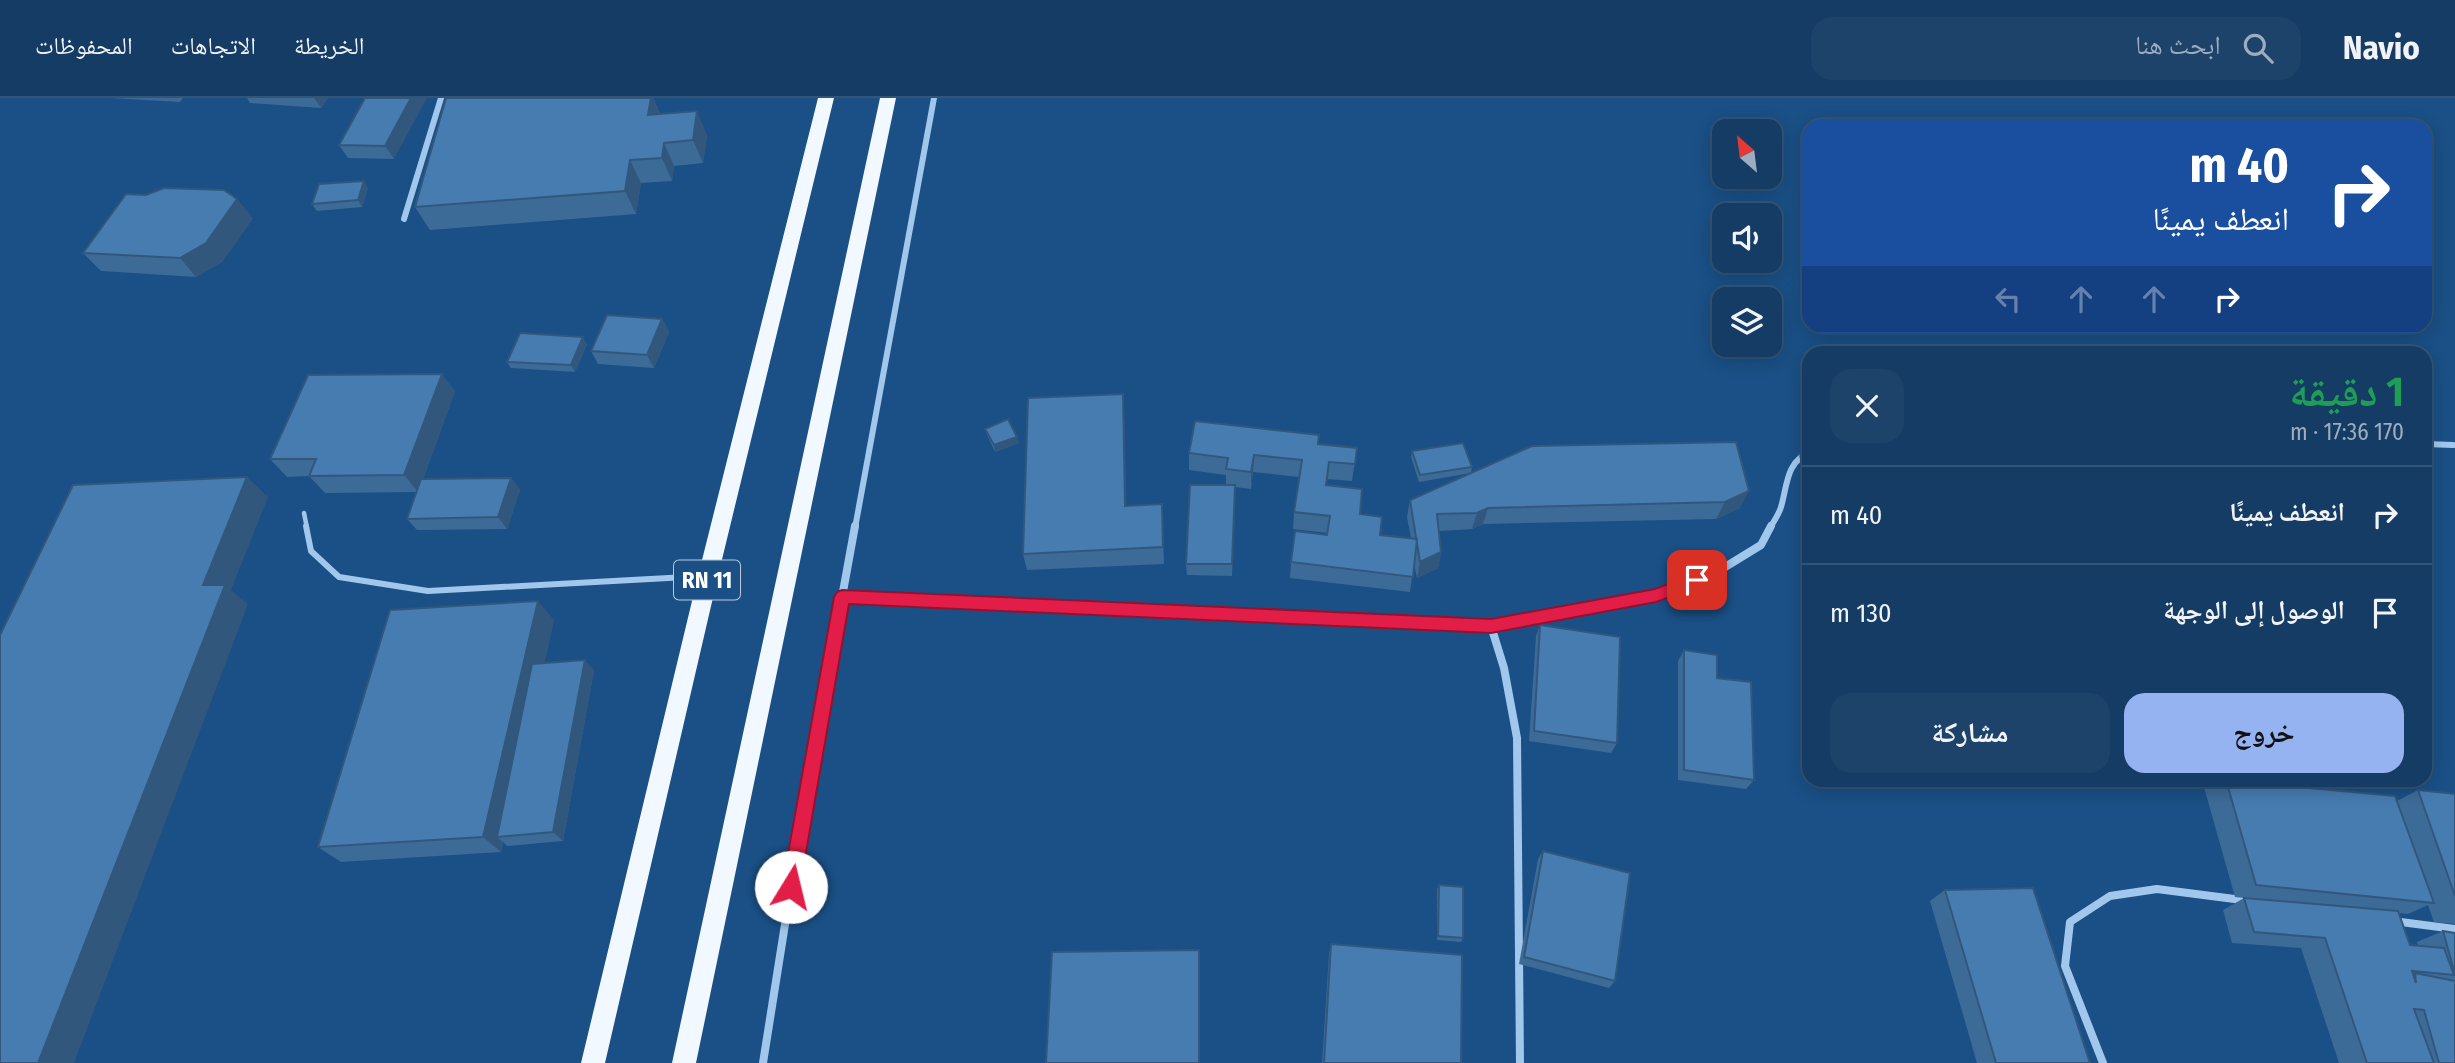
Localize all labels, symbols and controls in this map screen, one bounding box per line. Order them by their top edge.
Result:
search box [1811,17,2301,80]
text: Navio [2343,28,2420,68]
icon: search [2239,29,2277,67]
text: ابحث هنا [2135,30,2221,61]
text: المحفوظات [35,32,133,60]
text: الاتجاهات [171,32,256,60]
text: الخريطة [294,32,365,60]
north arrow [1712,119,1782,189]
map controls [1712,119,1782,357]
text: 40 m [2189,136,2289,195]
icon: right [2313,147,2404,238]
text: انعطف يمينًا [2152,200,2289,238]
button: sound [1712,203,1782,273]
icon: left [1989,280,2027,318]
icon: ahead [2062,280,2100,318]
icon: ahead [2135,280,2173,318]
icon: right [2208,280,2246,318]
button: layers [1712,287,1782,357]
text: 1 دقيقة [2289,367,2404,417]
button: close [1830,369,1904,443]
text: 170 m · 17:36 [2290,418,2404,446]
icon: right [2366,496,2404,534]
text: انعطف يمينًا [2229,497,2345,528]
text: 40 m [1830,500,1882,531]
pin [1667,550,1727,610]
road number: RN 11 [674,560,740,600]
icon: arrive [1678,561,1716,599]
icon: arrive [2366,594,2404,632]
text: الوصول إلى الوجهة [2163,595,2345,626]
text: 130 m [1830,598,1892,629]
button: مشاركة [1830,693,2110,773]
button: خروج [2124,693,2404,773]
position arrow [754,850,828,924]

